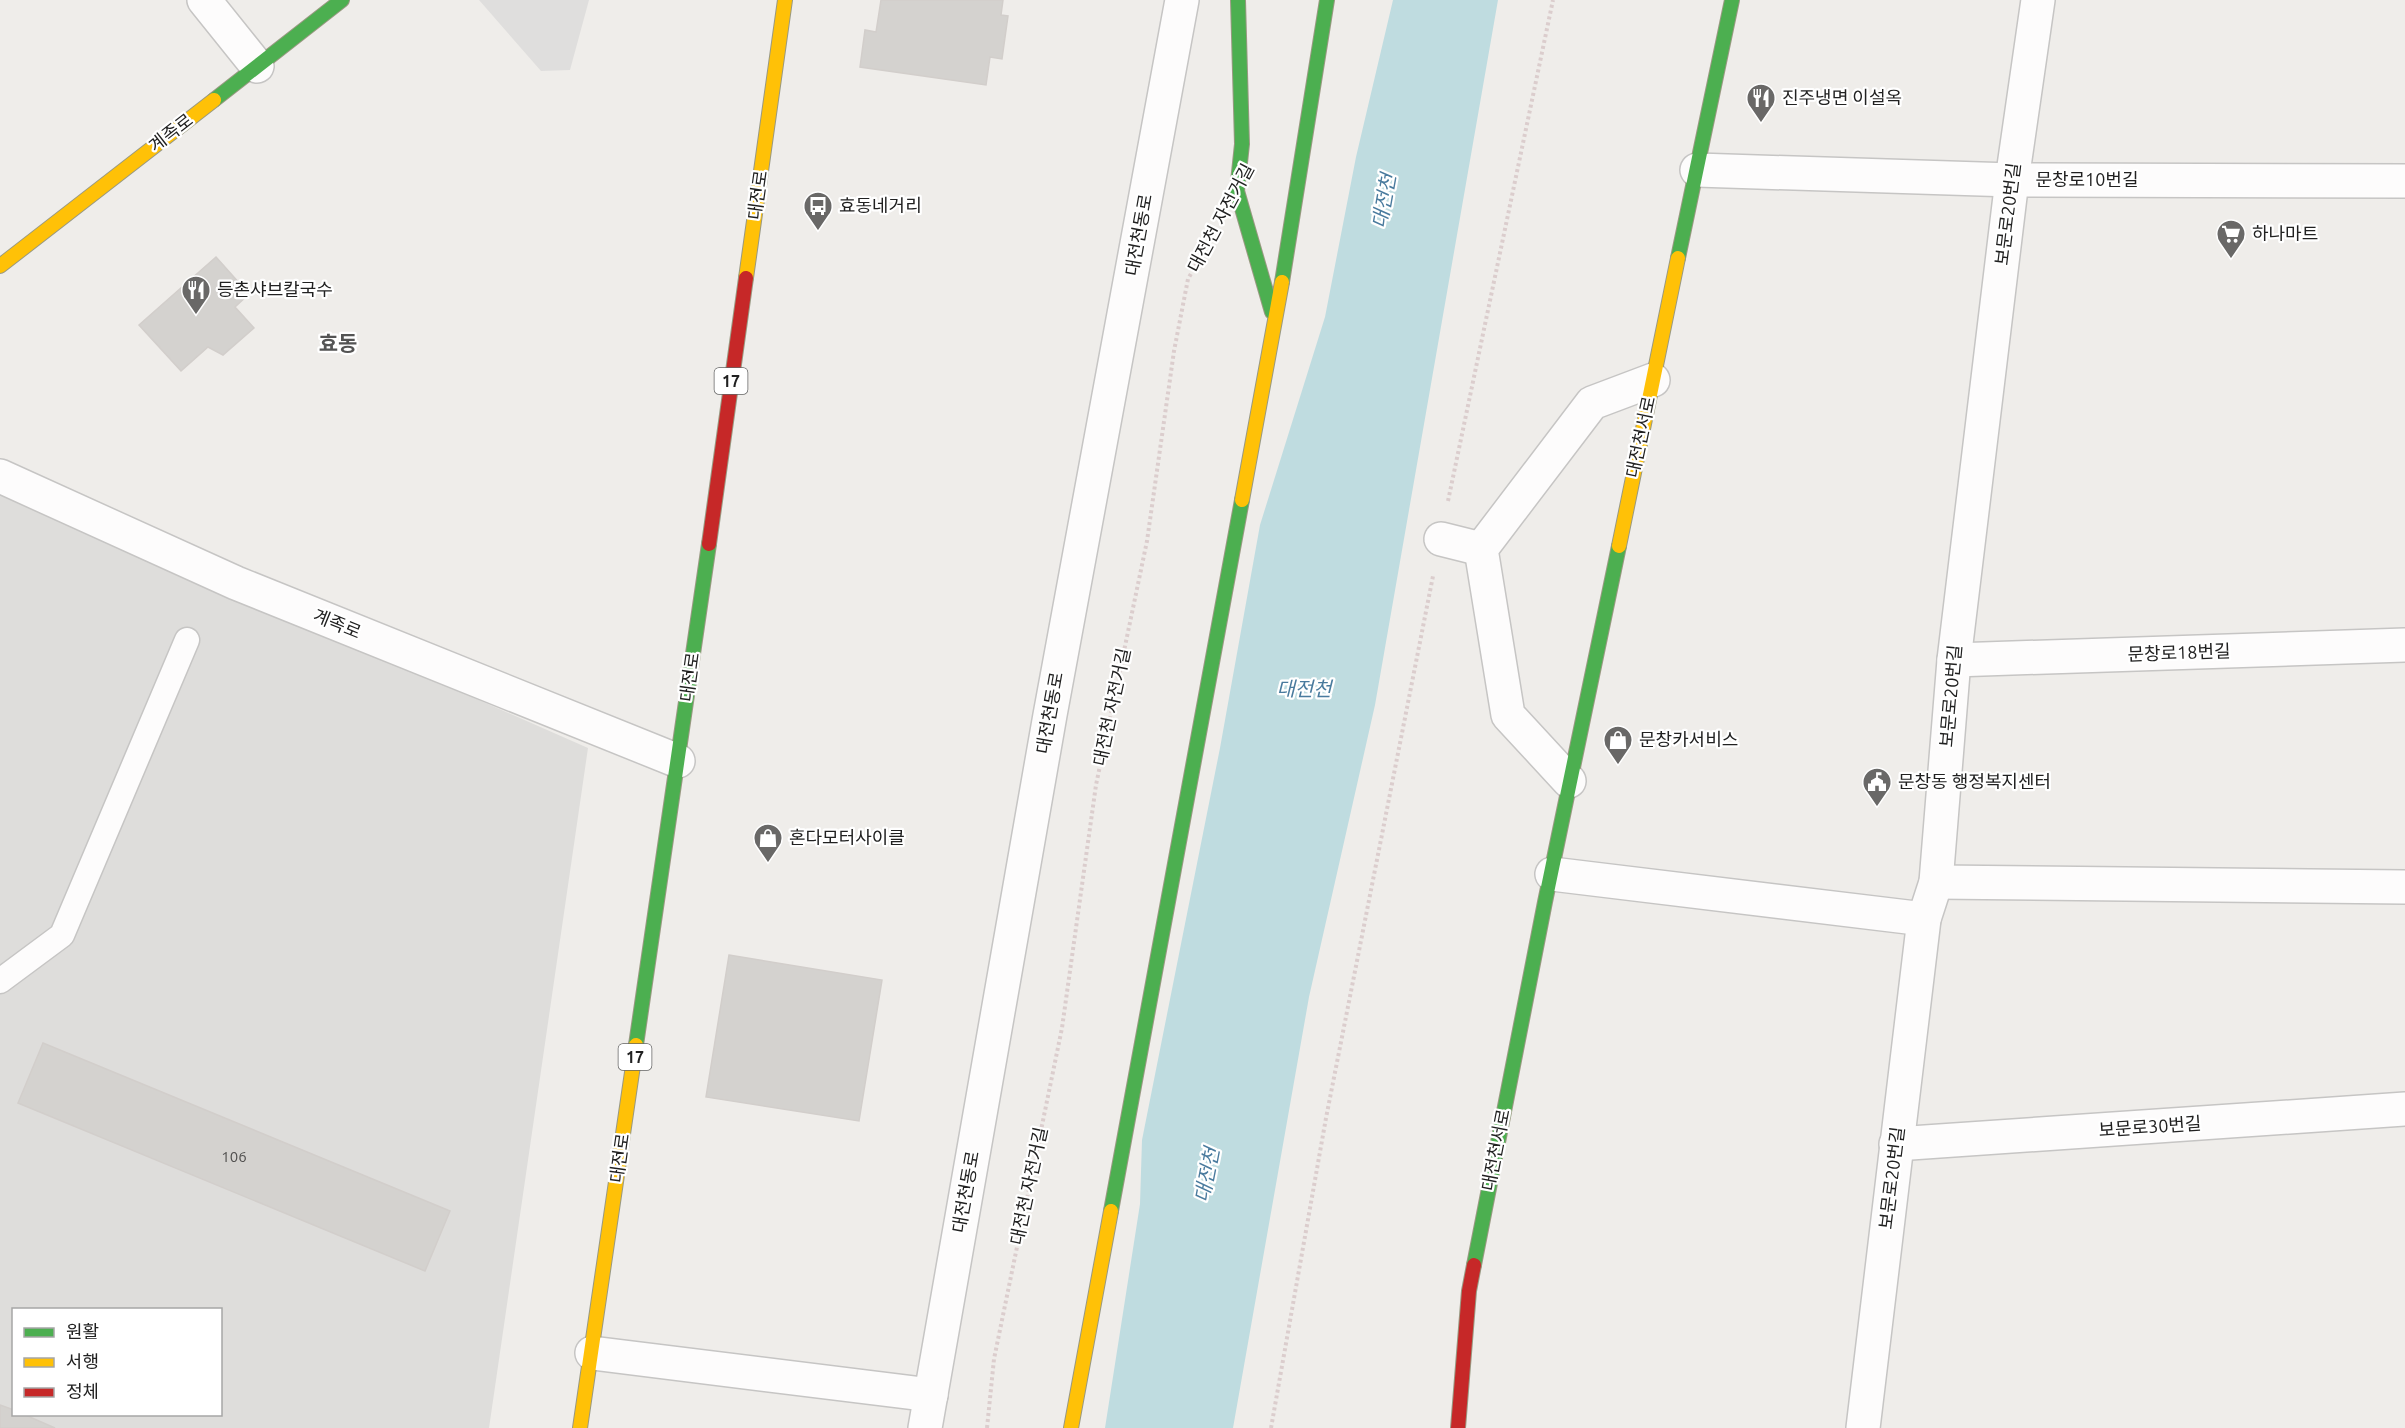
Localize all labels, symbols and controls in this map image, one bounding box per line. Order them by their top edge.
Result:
restaurant icon: 진주냉면 이설옥 [1745,82,1777,124]
place label: 진주냉면 이설옥 [1782,87,1902,107]
street label: 계족로 [145,109,196,155]
street label: 대전천 자전거길 [1183,160,1257,275]
street label: 보문로20번길 [1991,161,2023,266]
street label: 대전로 [744,169,770,221]
water label: 대전천 [1367,169,1400,230]
street label: 문창로10번길 [2035,169,2139,189]
bus stop icon: 효동네거리 [802,190,834,232]
street label: 대전천동로 [1121,192,1155,277]
place label: 효동네거리 [839,195,922,215]
supermarket icon: 하나마트 [2215,218,2247,260]
place label: 하나마트 [2252,223,2318,243]
restaurant icon: 등촌샤브칼국수 [180,274,212,316]
place label: 등촌샤브칼국수 [217,279,333,299]
district label: 효동 [319,331,357,355]
road number: 17 [714,368,748,394]
street label: 대전천서로 [1622,394,1658,479]
street label: 계족로 [311,604,364,642]
street label: 문창로18번길 [2127,640,2231,664]
street label: 보문로20번길 [1936,644,1964,748]
street label: 대전천 자전거길 [1089,646,1133,768]
street label: 대전로 [676,651,702,703]
street label: 대전천동로 [1032,670,1066,755]
water label: 대전천 [1276,677,1334,700]
shop icon: 문창카서비스 [1602,724,1634,766]
place label: 문창카서비스 [1639,729,1738,749]
public building icon: 문창동 행정복지센터 [1861,766,1893,808]
place label: 문창동 행정복지센터 [1898,771,2051,791]
shop icon: 혼다모터사이클 [752,822,784,864]
place label: 혼다모터사이클 [789,827,905,847]
road number: 17 [618,1044,652,1070]
street label: 대전천서로 [1477,1107,1513,1192]
street label: 보문로30번길 [2098,1112,2202,1140]
street label: 대전천 자전거길 [1006,1125,1050,1247]
street label: 보문로20번길 [1875,1125,1907,1230]
street label: 대전로 [606,1132,632,1184]
water label: 대전천 [1190,1143,1224,1204]
house number: 106 [221,1148,247,1165]
street label: 대전천동로 [948,1149,982,1234]
legend [12,1308,222,1416]
text: 원활 [66,1321,99,1341]
text: 서행 [66,1351,99,1371]
text: 정체 [66,1381,99,1401]

